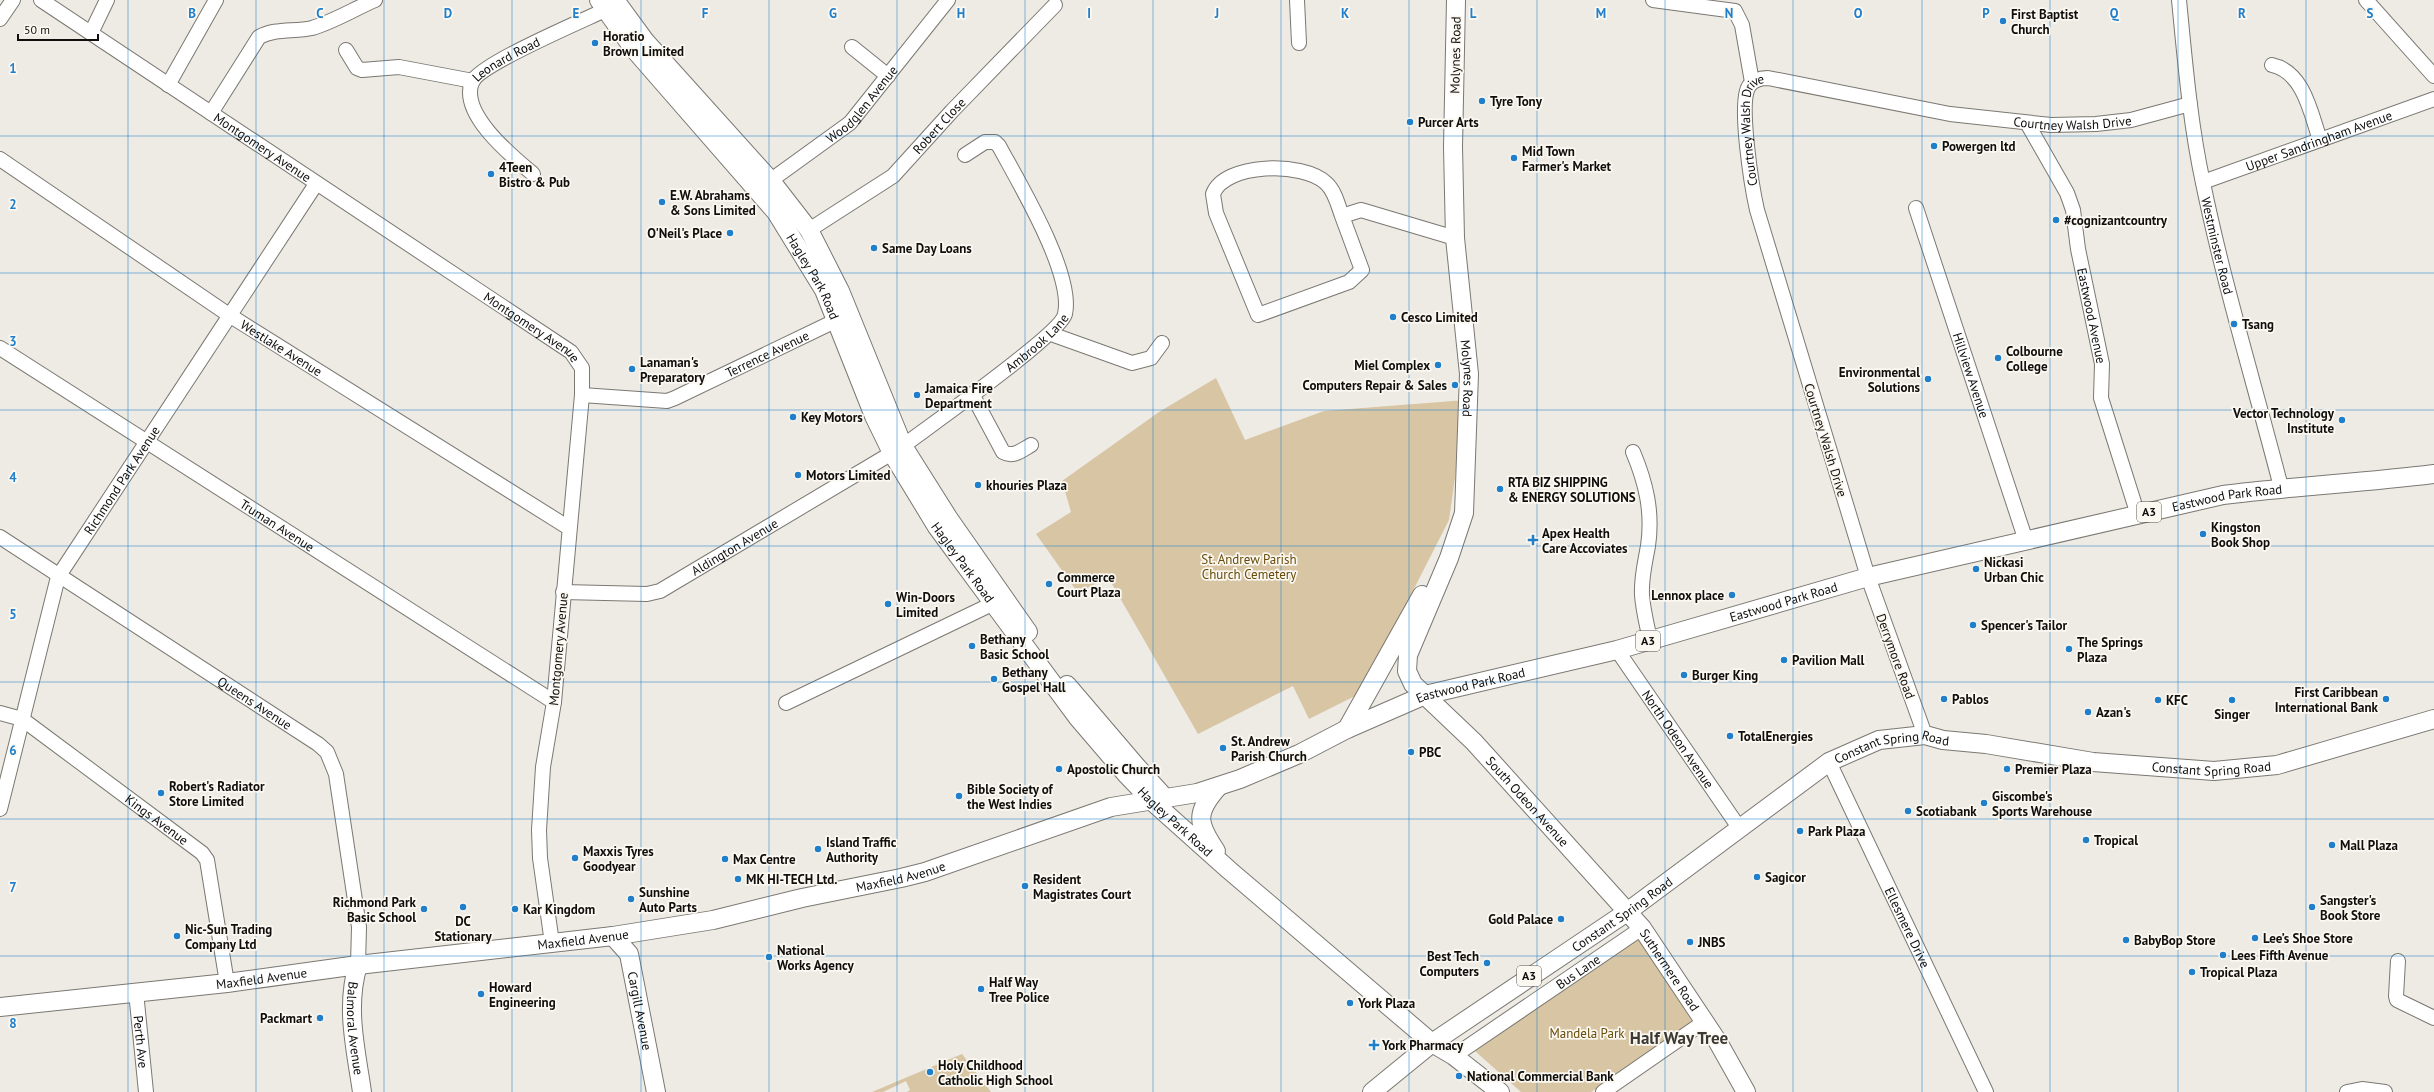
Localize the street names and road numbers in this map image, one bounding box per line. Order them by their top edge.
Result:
street label: Molynes Road [1446,16,1465,94]
street label: Leonard Road [468,33,543,85]
street label: Woodglen Avenue [823,62,901,147]
street label: Courtney Walsh Drive [1737,70,1766,187]
street label: Robert Close [909,94,969,158]
street label: Upper Sandringham Avenue [2243,107,2394,175]
street label: Montgomery Avenue [210,109,314,186]
street label: Courtney Walsh Drive [2013,112,2132,134]
street label: Westminster Road [2197,195,2237,296]
street label: Hagley Park Road [782,230,843,322]
street label: Eastwood Avenue [2073,266,2110,365]
street label: Montgomery Avenue [480,288,584,366]
street label: Ambrook Lane [1002,311,1073,376]
street label: Westlake Avenue [237,316,325,380]
street label: Terrence Avenue [723,327,812,381]
street label: Hillview Avenue [1949,330,1993,420]
street label: Molynes Road [1457,339,1477,417]
street label: Courtney Walsh Drive [1800,381,1851,499]
street label: Richmond Park Avenue [80,423,164,538]
street label: Eastwood Park Road [2170,481,2283,516]
street label: Truman Avenue [237,495,317,556]
road number: A3 [2137,502,2161,522]
street label: Aldington Avenue [688,515,781,580]
street label: Hagley Park Road [927,519,998,606]
street label: Eastwood Park Road [1728,578,1840,626]
street label: Montgomery Avenue [545,592,572,706]
street label: Derrymore Road [1872,611,1919,701]
road number: A3 [1636,631,1660,651]
street label: Eastwood Park Road [1413,664,1527,707]
street label: Queens Avenue [214,673,295,734]
street label: North Odeon Avenue [1638,687,1718,792]
street label: Constant Spring Road [1832,727,1950,768]
street label: South Odeon Avenue [1482,753,1572,850]
street label: Constant Spring Road [2151,758,2272,780]
street label: Hagley Park Road [1134,783,1216,860]
street label: Kings Avenue [122,791,192,849]
street label: Maxfield Avenue [854,858,948,896]
street label: Constant Spring Road [1568,873,1676,956]
street label: Ellesmere Drive [1881,884,1934,971]
street label: Maxfield Avenue [537,926,630,954]
street label: Suthermere Road [1636,926,1703,1015]
street label: Bus Lane [1553,951,1604,993]
street label: Maxfield Avenue [215,964,308,993]
road number: A3 [1517,966,1541,986]
street label: Cargill Avenue [624,970,656,1052]
street label: Balmoral Avenue [343,980,367,1076]
street label: Perth Ave [129,1015,152,1069]

